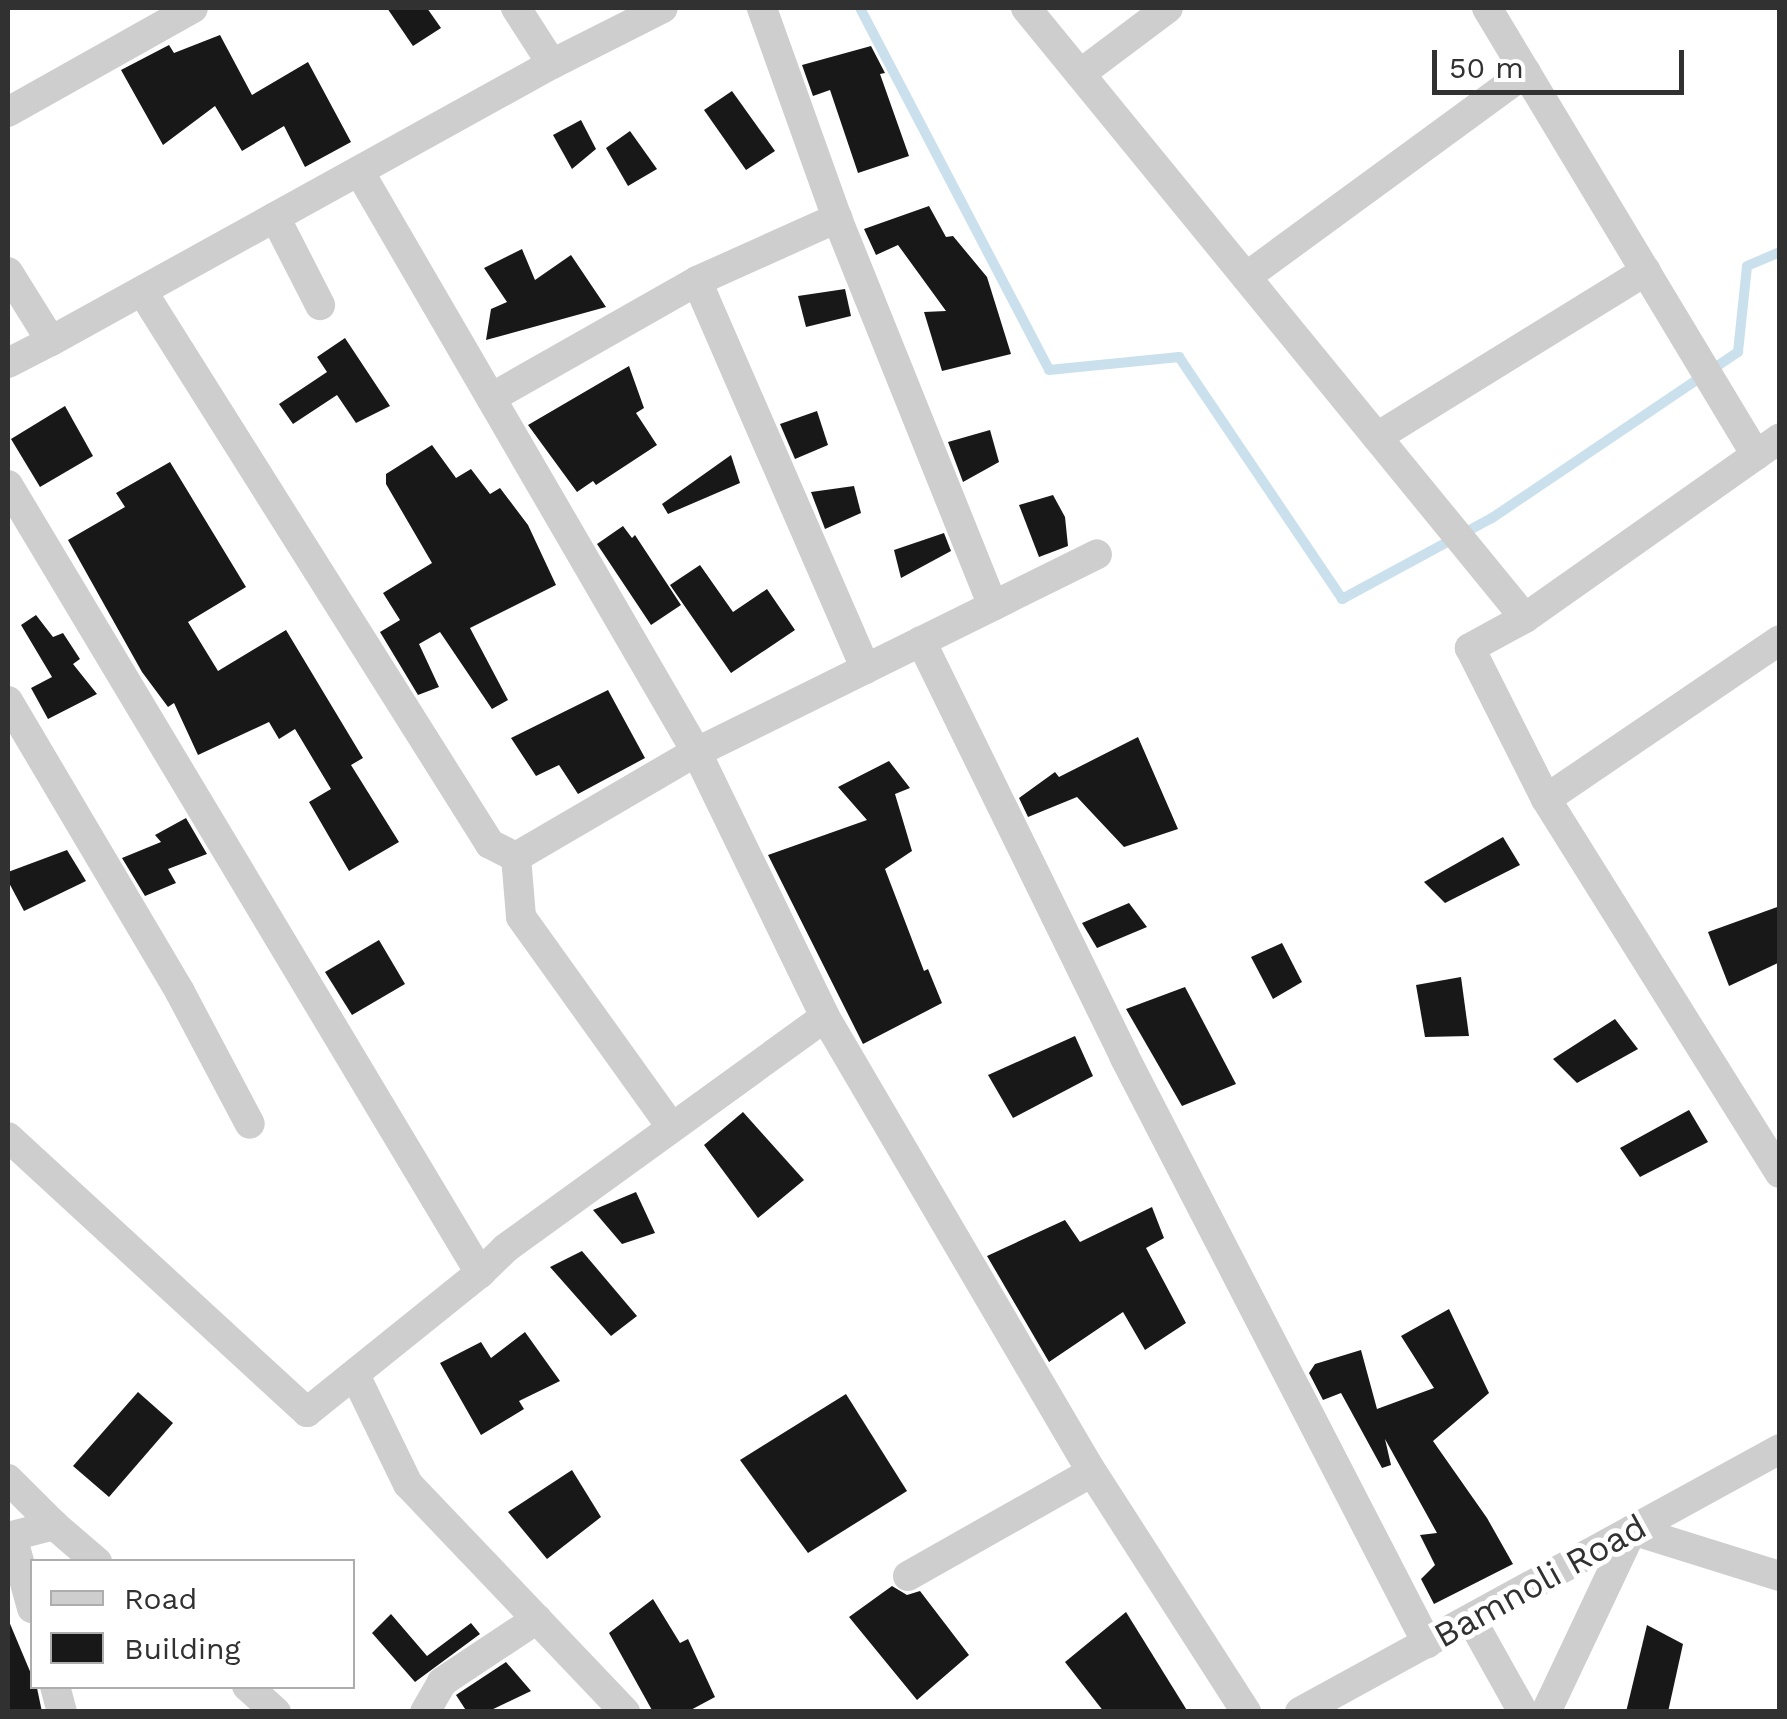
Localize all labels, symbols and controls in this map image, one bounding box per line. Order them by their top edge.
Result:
scale bar [1437,30,1690,92]
text: 50 m [1449,50,1524,85]
street label: Bamnoli Road [1427,1505,1653,1657]
legend [30,1559,355,1689]
text: Road [124,1581,197,1616]
text: Building [124,1631,241,1666]

